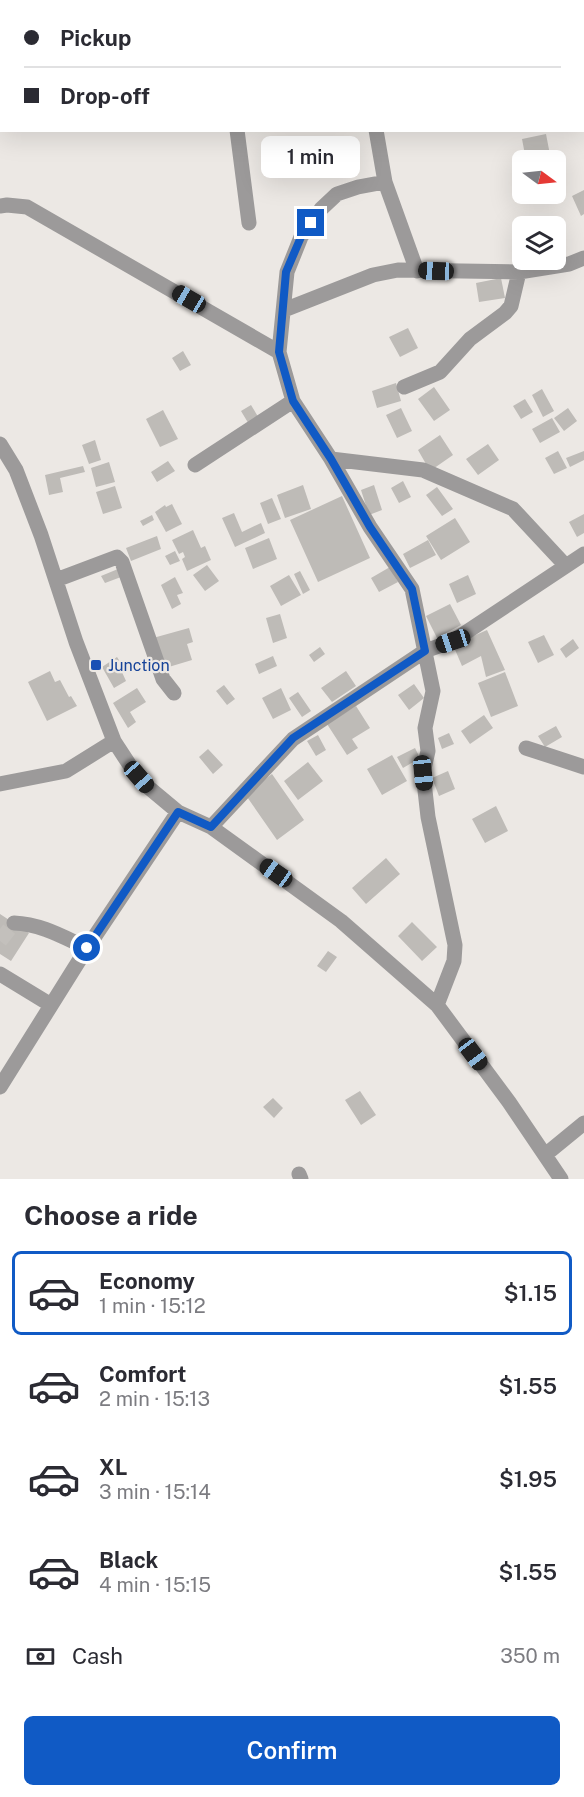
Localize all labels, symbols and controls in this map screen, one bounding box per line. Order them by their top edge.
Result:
text: Pickup [60,25,131,51]
text: Drop-off [60,83,150,109]
callout: 1 min [262,136,360,178]
text: 1 min [287,145,334,169]
north arrow [512,150,566,204]
map controls [512,150,566,270]
route end [297,209,324,236]
button: layers [512,216,566,270]
car [418,261,454,281]
car [169,282,209,316]
car [433,627,473,655]
place label: Junction [108,656,170,675]
marker: Junction [89,658,103,672]
car [412,754,434,792]
car [120,758,158,796]
car [256,855,296,891]
route start [73,934,100,961]
car [455,1034,491,1074]
text: Choose a ride [24,1199,198,1231]
icon: car [27,1266,81,1320]
text: Economy [99,1268,195,1294]
text: $1.15 [504,1280,557,1306]
text: 1 min · 15:12 [99,1294,206,1318]
icon: car [27,1359,81,1413]
text: Comfort [99,1361,186,1387]
text: $1.55 [499,1373,557,1399]
text: 2 min · 15:13 [99,1387,210,1411]
icon: car [27,1452,81,1506]
text: XL [99,1454,127,1480]
text: $1.95 [499,1466,557,1492]
text: 3 min · 15:14 [99,1480,211,1504]
icon: car [27,1545,81,1599]
text: Black [99,1547,158,1573]
text: $1.55 [499,1559,557,1585]
text: 4 min · 15:15 [99,1573,211,1597]
icon: cash [24,1640,57,1673]
text: Cash [72,1643,123,1669]
text: 350 m [500,1644,560,1668]
button: Confirm [24,1716,560,1785]

